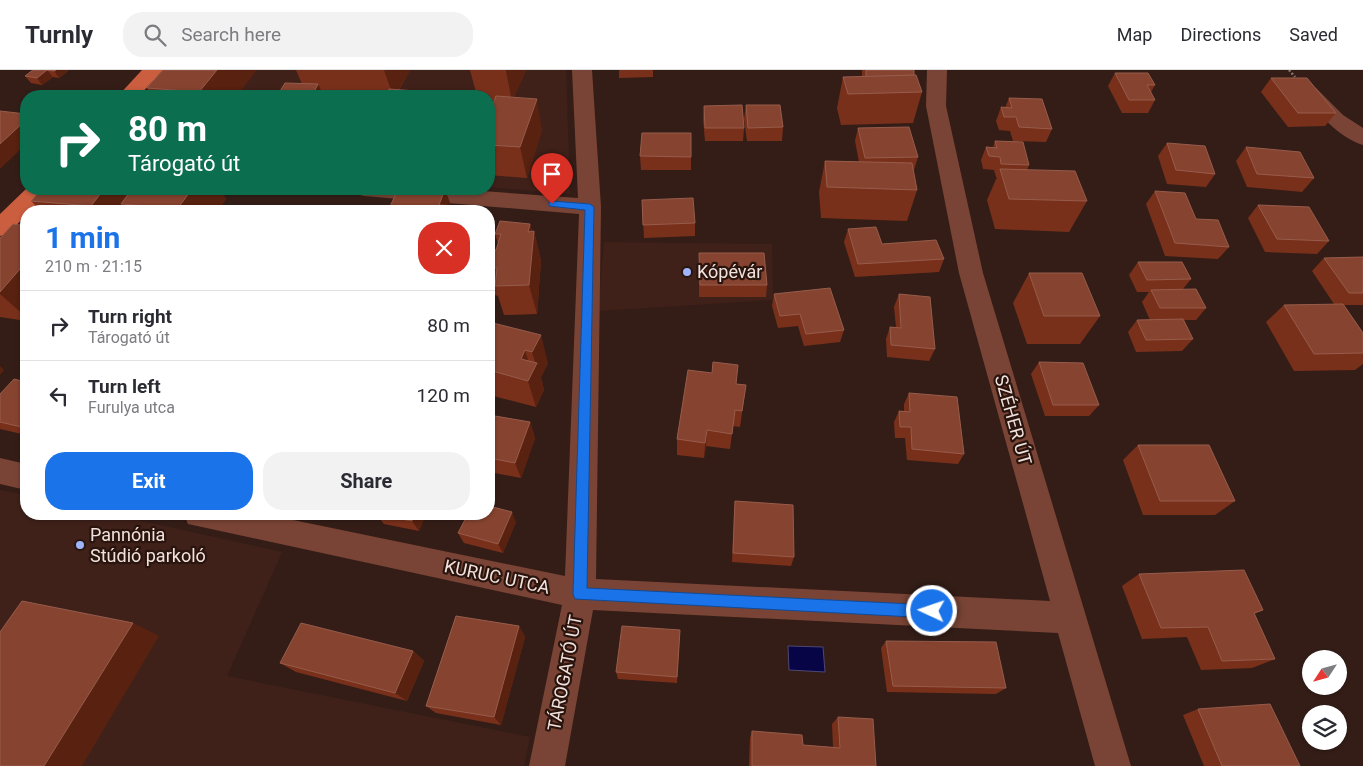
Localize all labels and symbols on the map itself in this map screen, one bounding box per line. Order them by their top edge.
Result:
pin [531,153,573,204]
place label: Kópévár [697,261,762,282]
marker: Kópévár [681,266,693,278]
street label: SZÉHER ÚT [991,372,1036,468]
place label: Pannónia Stúdió parkoló [90,524,206,566]
marker: Pannónia Stúdió parkoló [74,539,86,551]
street label: KURUC UTCA [442,555,552,598]
position arrow [905,584,957,636]
street label: TÁROGATÓ ÚT [543,613,586,733]
north arrow [1302,650,1348,695]

